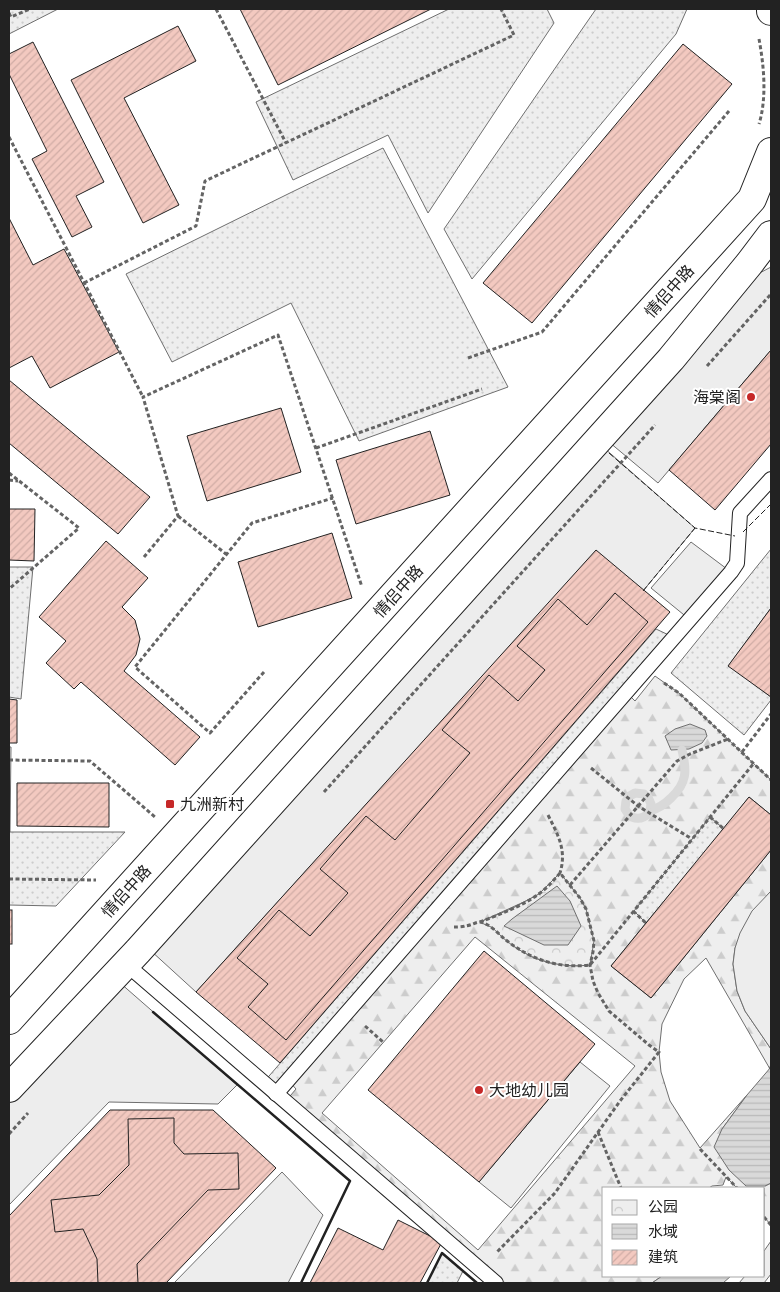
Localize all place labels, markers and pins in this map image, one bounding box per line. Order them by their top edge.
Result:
place label: 海棠阁 [693,388,741,406]
marker: 海棠阁 [745,391,757,403]
place label: 九洲新村 [180,795,244,813]
marker: 九洲新村 [164,798,176,810]
place label: 大地幼儿园 [489,1081,569,1099]
marker: 大地幼儿园 [473,1084,485,1096]

